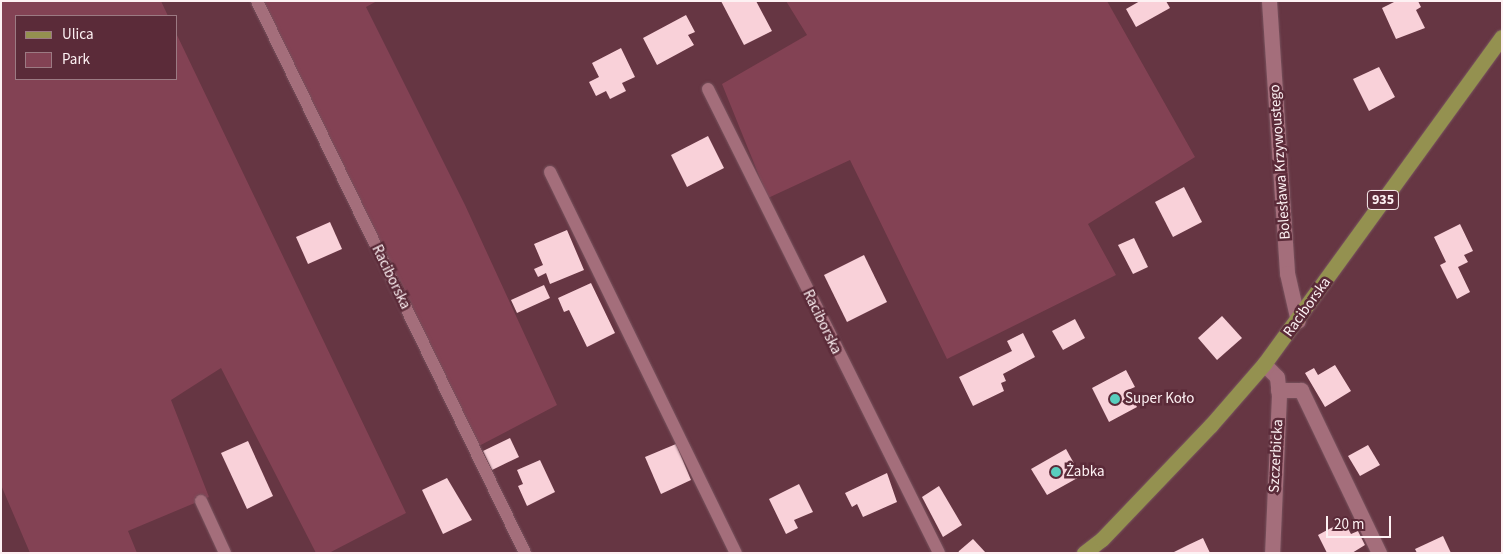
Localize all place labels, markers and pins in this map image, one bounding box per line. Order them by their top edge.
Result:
place label: Super Koło [1125,390,1194,408]
marker: Super Koło [1109,393,1121,405]
place label: Żabka [1066,463,1105,481]
marker: Żabka [1050,466,1062,478]

